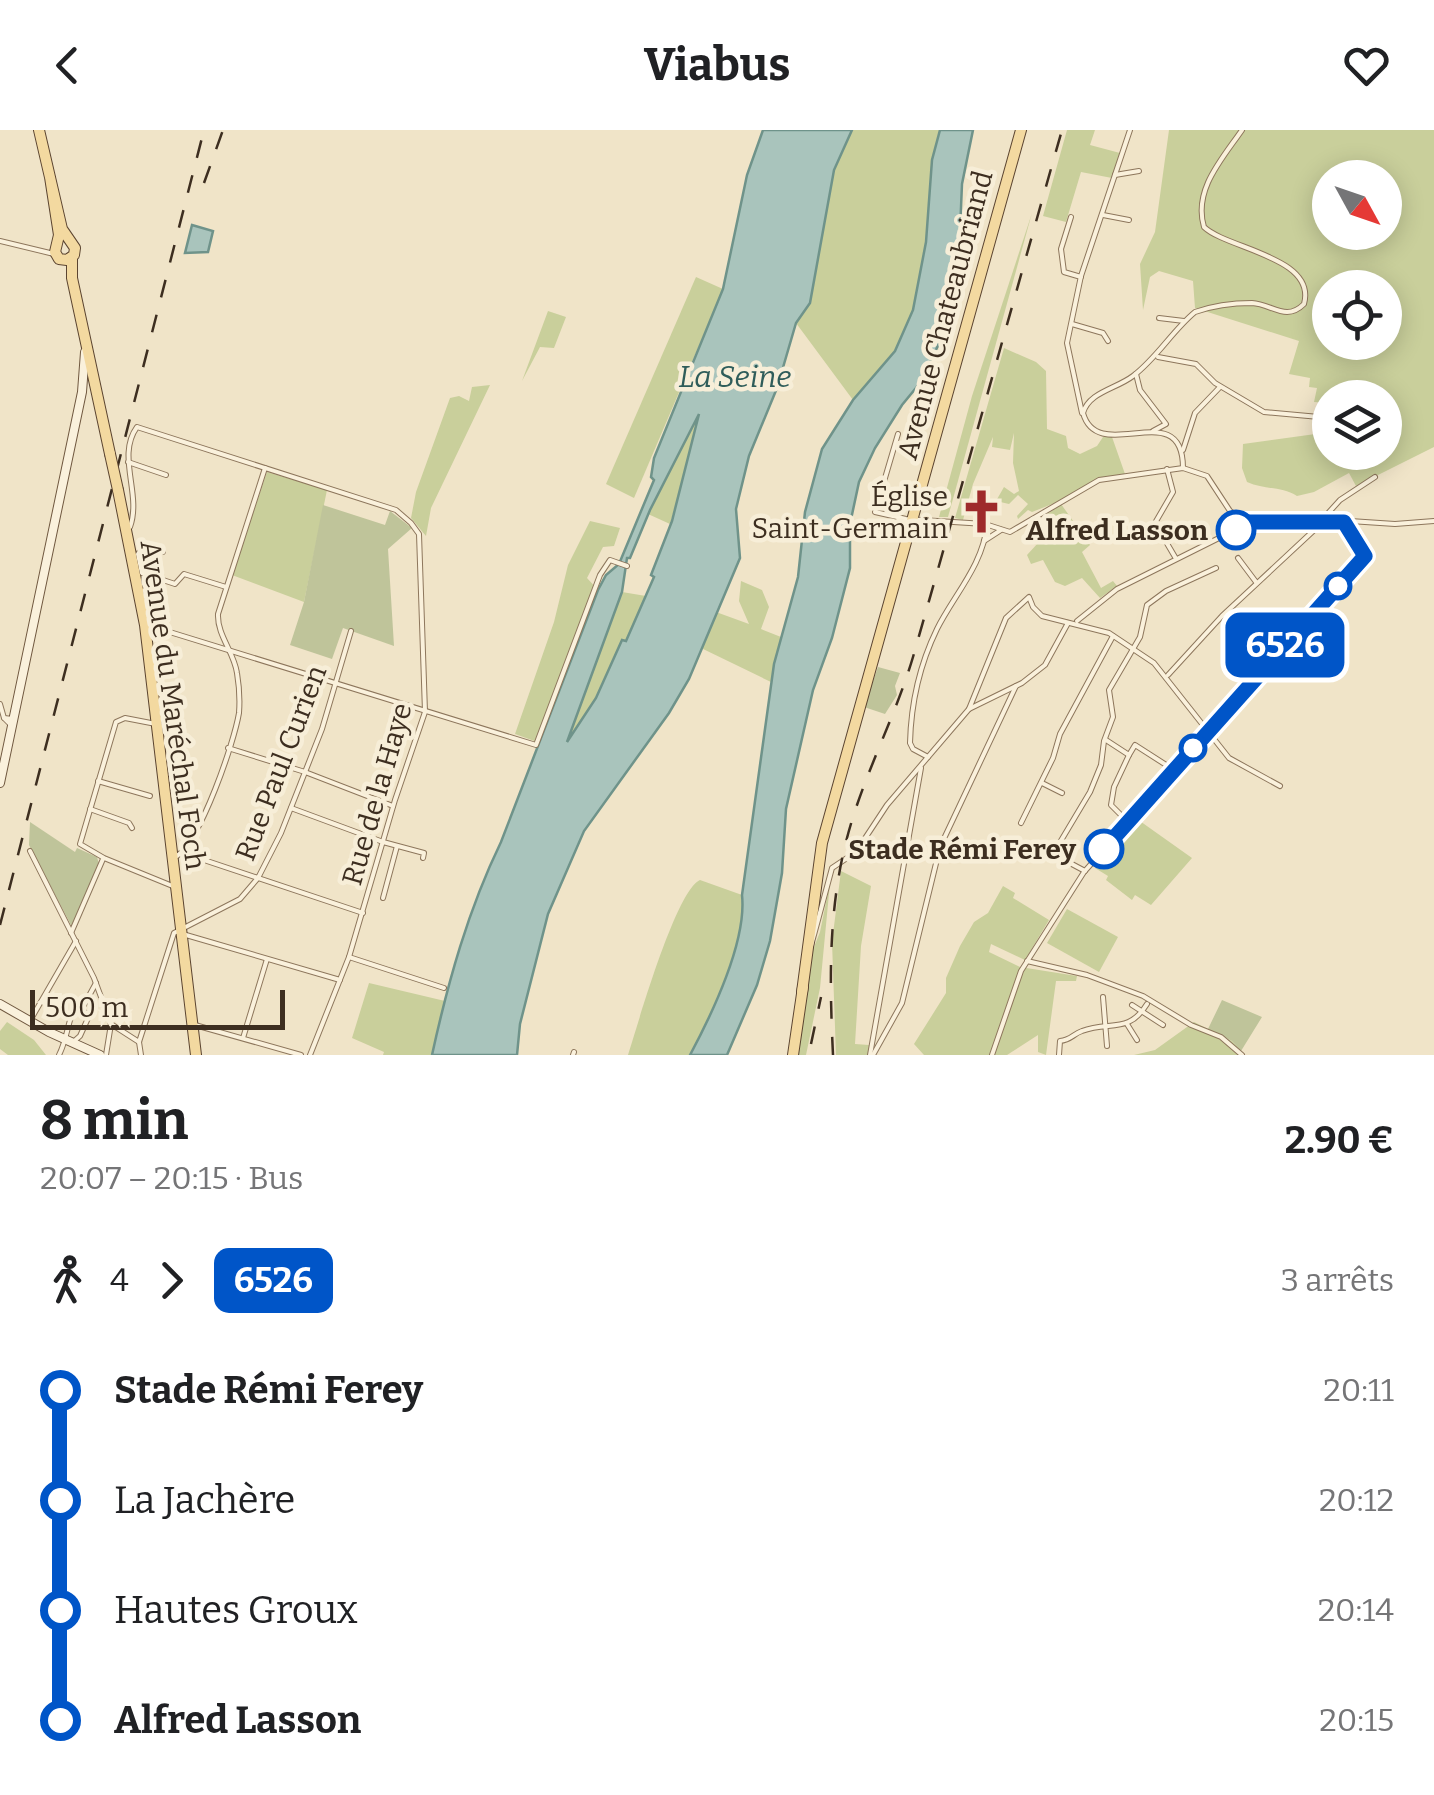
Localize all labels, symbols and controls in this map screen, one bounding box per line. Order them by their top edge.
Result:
icon: back [40,38,95,93]
text: Viabus [644,38,790,92]
icon: heart [1339,38,1394,93]
north arrow [1312,160,1402,250]
map controls [1312,160,1402,470]
street label: Avenue Chateaubriand [891,167,999,463]
button: locate [1312,270,1402,360]
water label: La Seine [679,359,791,395]
button: layers [1312,380,1402,470]
place label: Église Saint-Germain [752,479,948,545]
church icon: Église Saint-Germain [957,488,1005,536]
marker: Alfred Lasson [1217,511,1255,549]
place label: Alfred Lasson [1026,514,1208,547]
street label: Avenue du Maréchal Foch [134,538,212,872]
unlabelled marker [1325,573,1351,599]
line badge: 6526 [1215,612,1355,678]
text: 6526 [1245,624,1325,666]
street label: Rue Paul Curien [229,660,334,865]
street label: Rue de la Haye [335,699,419,889]
unlabelled marker [1180,735,1206,761]
marker: Stade Rémi Ferey [1085,830,1123,868]
place label: Stade Rémi Ferey [848,833,1076,866]
scale bar [30,985,285,1030]
text: 500 m [45,991,128,1024]
text: 8 min [40,1088,188,1154]
text: 2.90 € [1285,1117,1394,1163]
text: 20:07 – 20:15 · Bus [40,1159,303,1197]
icon: walk [40,1253,95,1308]
icon: forward [144,1253,199,1308]
text: 6526 [234,1259,313,1301]
text: 4 [110,1261,129,1299]
text: 3 arrêts [1281,1261,1394,1299]
text: Stade Rémi Ferey [114,1367,423,1413]
text: 20:11 [1323,1371,1394,1409]
text: La Jachère [114,1477,295,1523]
text: 20:12 [1319,1481,1394,1519]
text: Hautes Groux [114,1587,358,1633]
text: 20:14 [1318,1591,1394,1629]
text: Alfred Lasson [114,1697,361,1743]
text: 20:15 [1319,1701,1394,1739]

